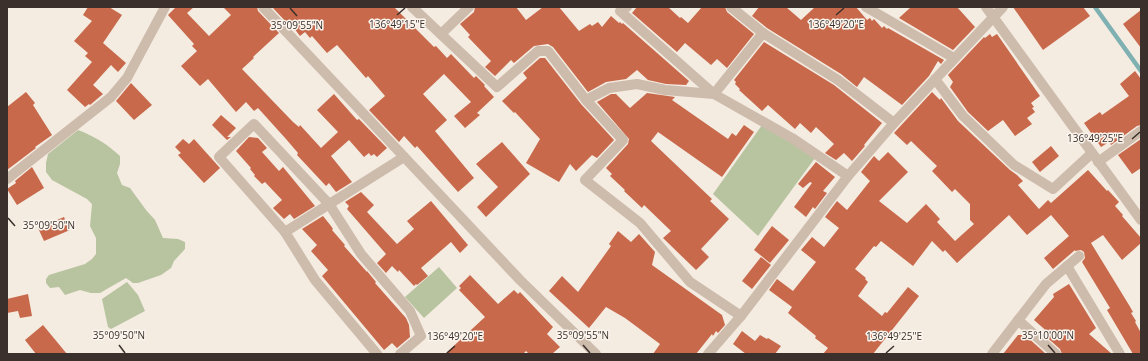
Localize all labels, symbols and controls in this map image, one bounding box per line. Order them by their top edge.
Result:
text: 136°49'15"E [369,17,425,31]
text: 136°49'20"E [808,17,864,31]
text: 35°09'55"N [271,18,323,32]
text: 136°49'25"E [1067,131,1123,145]
text: 35°09'50"N [23,218,75,232]
text: 35°09'50"N [93,328,145,342]
text: 35°09'55"N [557,328,609,342]
text: 35°10'00"N [1022,328,1074,342]
text: 136°49'20"E [427,329,483,343]
text: 136°49'25"E [866,329,922,343]

